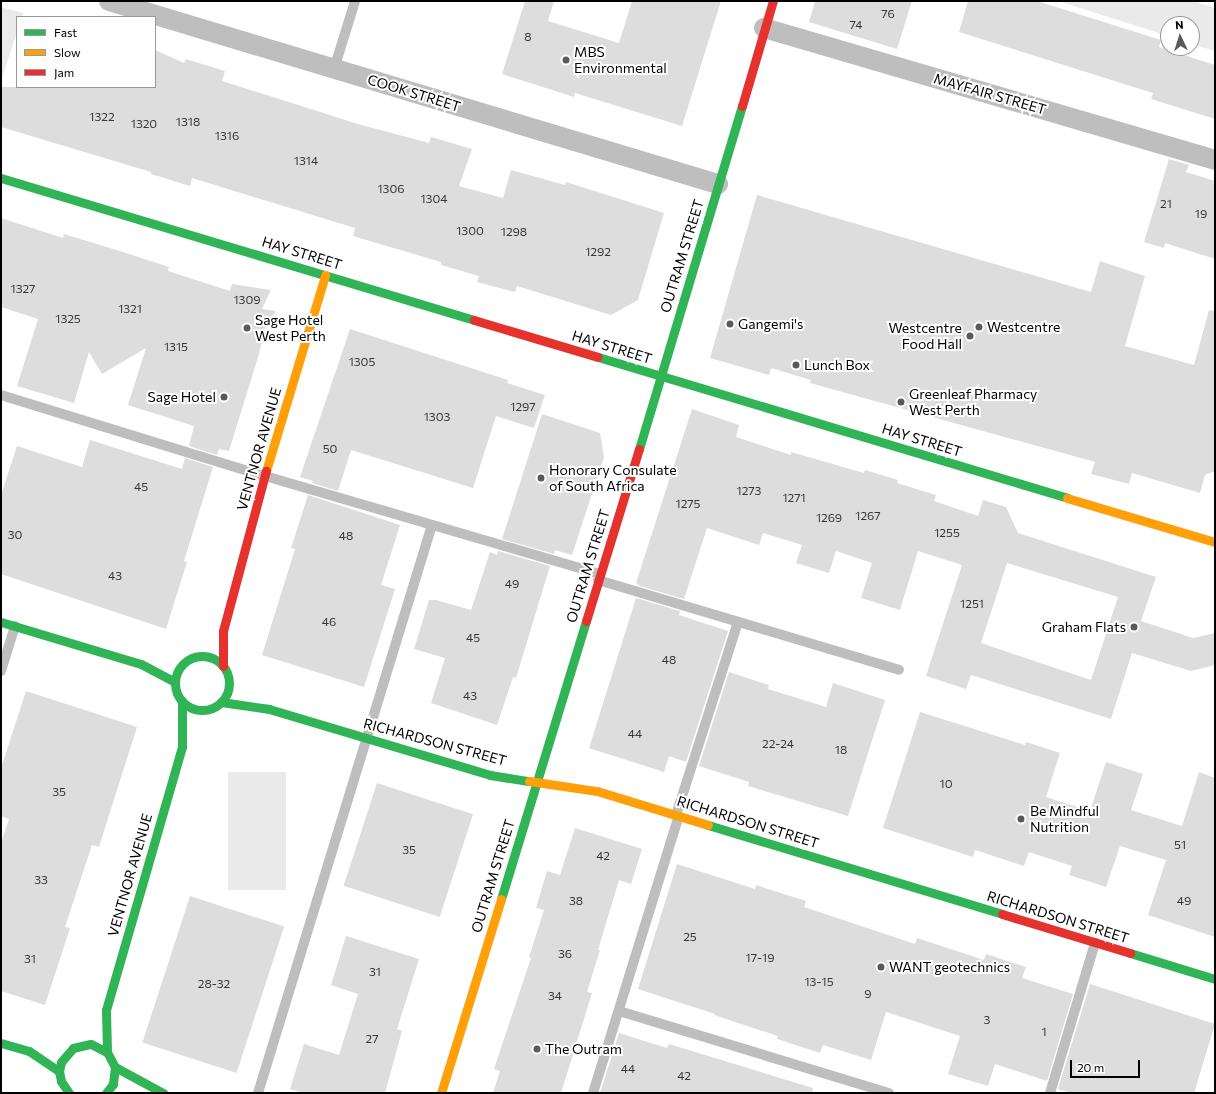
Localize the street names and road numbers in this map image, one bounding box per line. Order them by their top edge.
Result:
street label: MAYFAIR STREET [932,70,1048,118]
street label: COOK STREET [365,71,463,115]
street label: OUTRAM STREET [657,197,707,315]
street label: HAY STREET [260,233,344,273]
street label: HAY STREET [570,327,654,367]
street label: VENTNOR AVENUE [233,386,285,512]
street label: HAY STREET [880,420,964,460]
street label: OUTRAM STREET [563,507,613,625]
street label: RICHARDSON STREET [362,715,508,769]
street label: RICHARDSON STREET [675,792,821,852]
street label: VENTNOR AVENUE [104,812,156,938]
street label: OUTRAM STREET [468,817,518,935]
street label: RICHARDSON STREET [985,887,1131,947]

